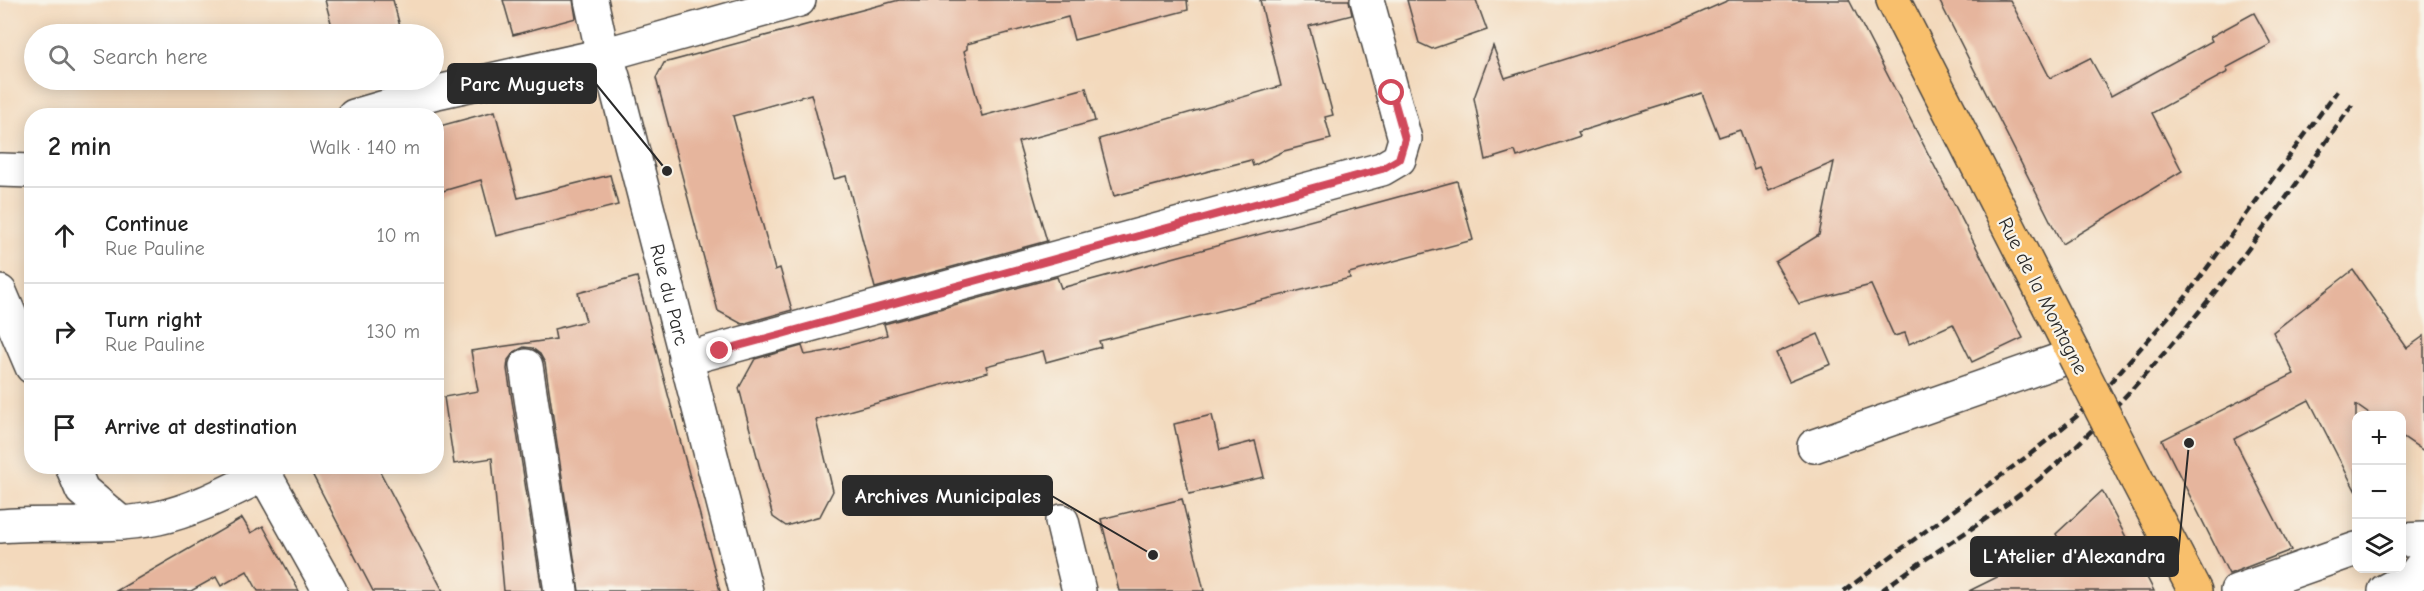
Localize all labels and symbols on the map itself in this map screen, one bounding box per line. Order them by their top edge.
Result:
callout: Parc Muguets [448,64,596,103]
text: Parc Muguets [460,72,584,96]
route start [1378,79,1404,105]
street label: Rue de la Montagne [1993,214,2093,378]
street label: Rue du Parc [646,241,694,348]
route end [706,337,732,363]
callout: Archives Municipales [843,476,1052,515]
text: Archives Municipales [855,484,1041,508]
callout: L'Atelier d'Alexandra [1971,537,2178,576]
text: L'Atelier d'Alexandra [1982,544,2166,568]

